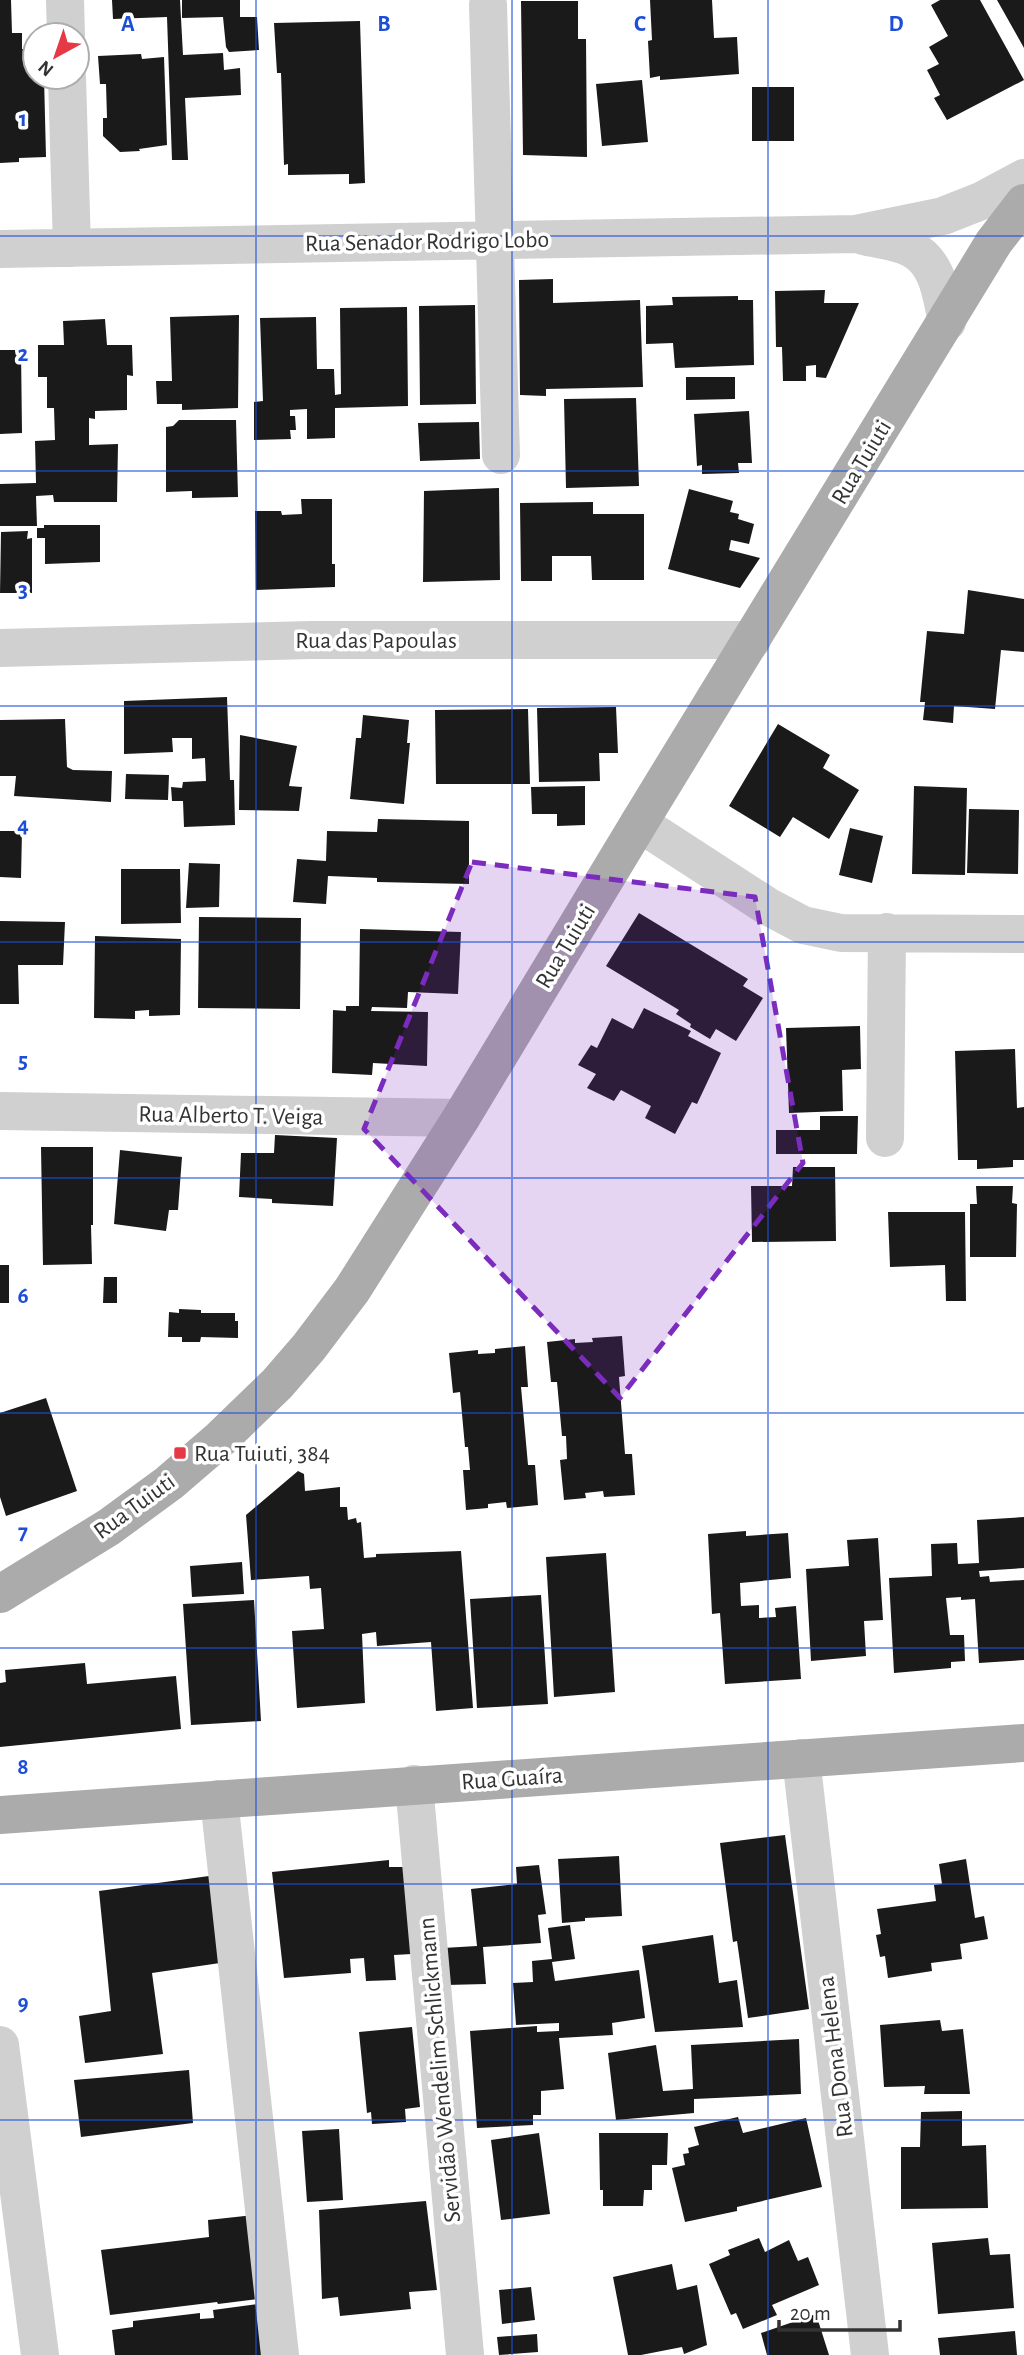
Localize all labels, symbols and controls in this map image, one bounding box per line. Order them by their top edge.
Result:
text: A [121,13,135,36]
text: B [377,13,391,36]
text: C [634,13,646,36]
text: D [888,13,904,36]
north arrow [21,21,91,91]
text: N [35,56,57,79]
text: 1 [19,108,27,131]
street label: Rua Senador Rodrigo Lobo [305,228,549,256]
text: 2 [18,343,29,366]
street label: Rua Tuiuti [827,416,896,509]
text: 3 [18,579,28,602]
street label: Rua das Papoulas [295,629,457,653]
text: 4 [17,814,29,837]
street label: Rua Tuiuti [531,900,600,993]
text: 5 [18,1050,28,1073]
street label: Rua Alberto T. Veiga [138,1102,324,1130]
text: 6 [17,1285,29,1308]
place label: Rua Tuiuti, 384 [194,1442,330,1466]
marker: Rua Tuiuti, 384 [172,1445,188,1461]
street label: Rua Tuiuti [90,1470,180,1544]
text: 7 [18,1521,28,1544]
text: 8 [17,1756,29,1779]
street label: Rua Guaíra [460,1763,564,1795]
street label: Servidão Wendelim Schlickmann [415,1916,465,2224]
street label: Rua Dona Helena [814,1975,858,2139]
text: 9 [17,1992,29,2015]
scale bar [779,2288,900,2332]
text: 20 m [790,2303,831,2324]

